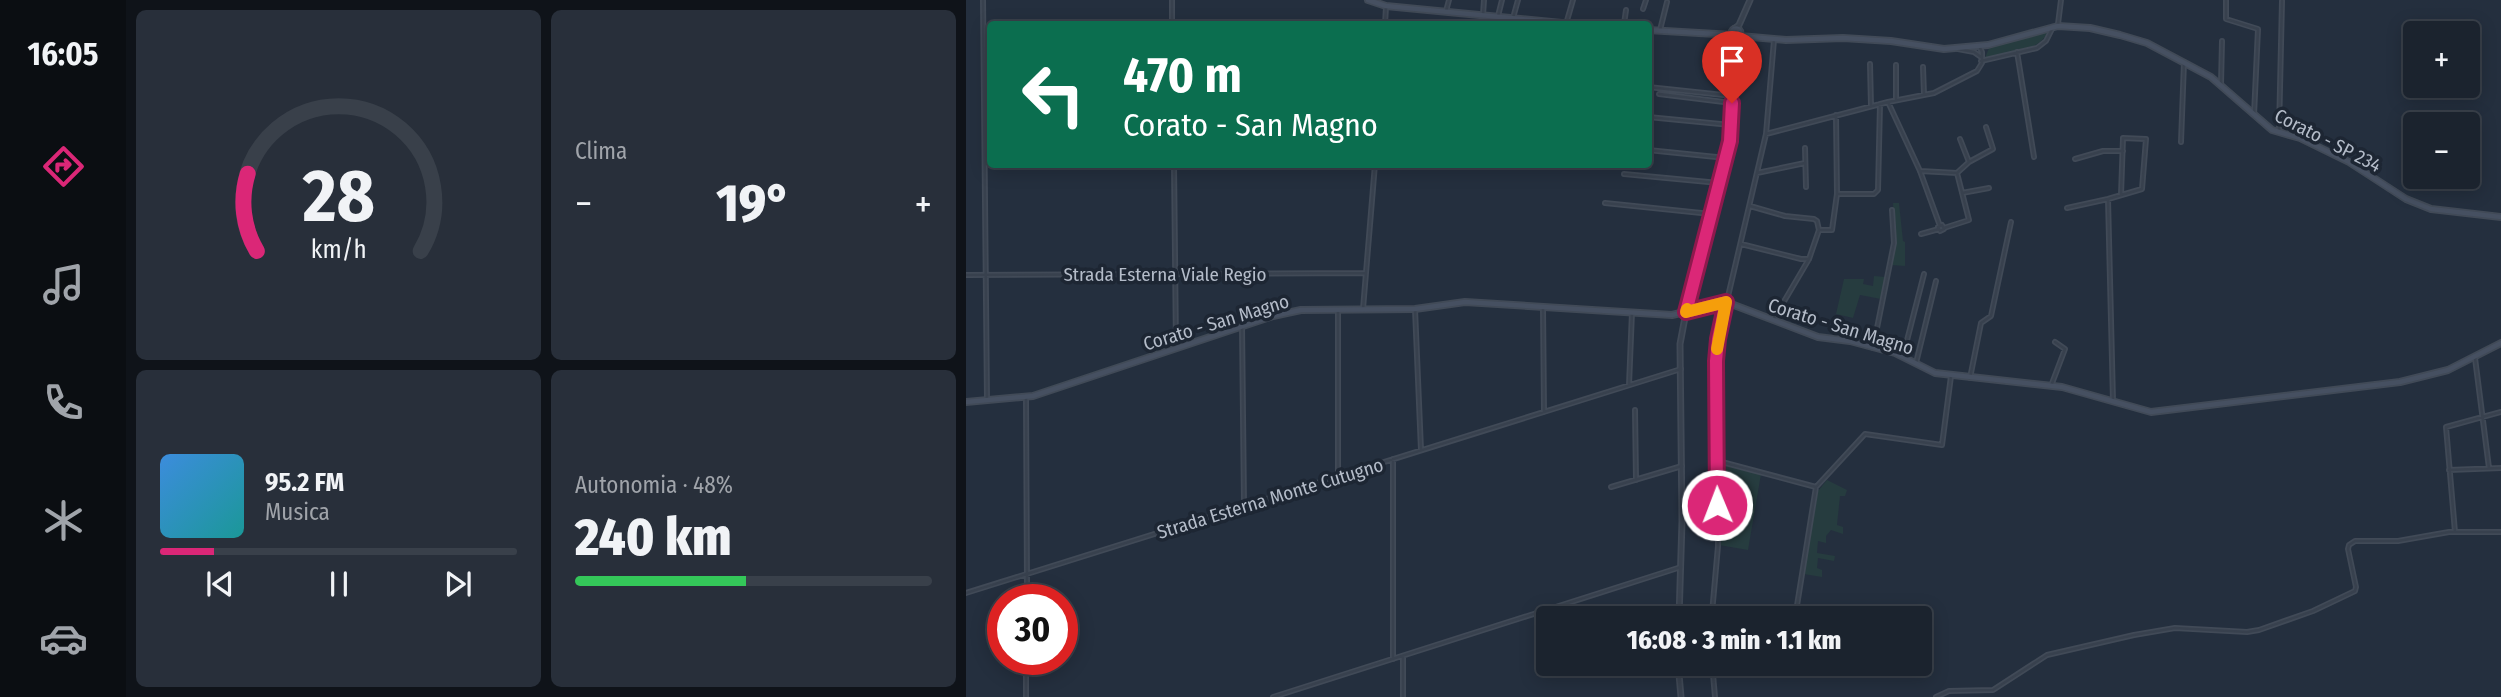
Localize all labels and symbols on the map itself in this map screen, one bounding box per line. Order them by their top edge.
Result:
pin [1702,31,1762,103]
street label: Corato - SP 234 [2271,104,2385,177]
street label: Strada Esterna Viale Regio [1063,263,1267,286]
street label: Corato - San Magno [1140,289,1292,356]
street label: Corato - San Magno [1765,293,1917,360]
street label: Strada Esterna Monte Cutugno [1154,453,1386,544]
position arrow [1680,468,1754,542]
speed limit sign: 30 [987,584,1078,675]

